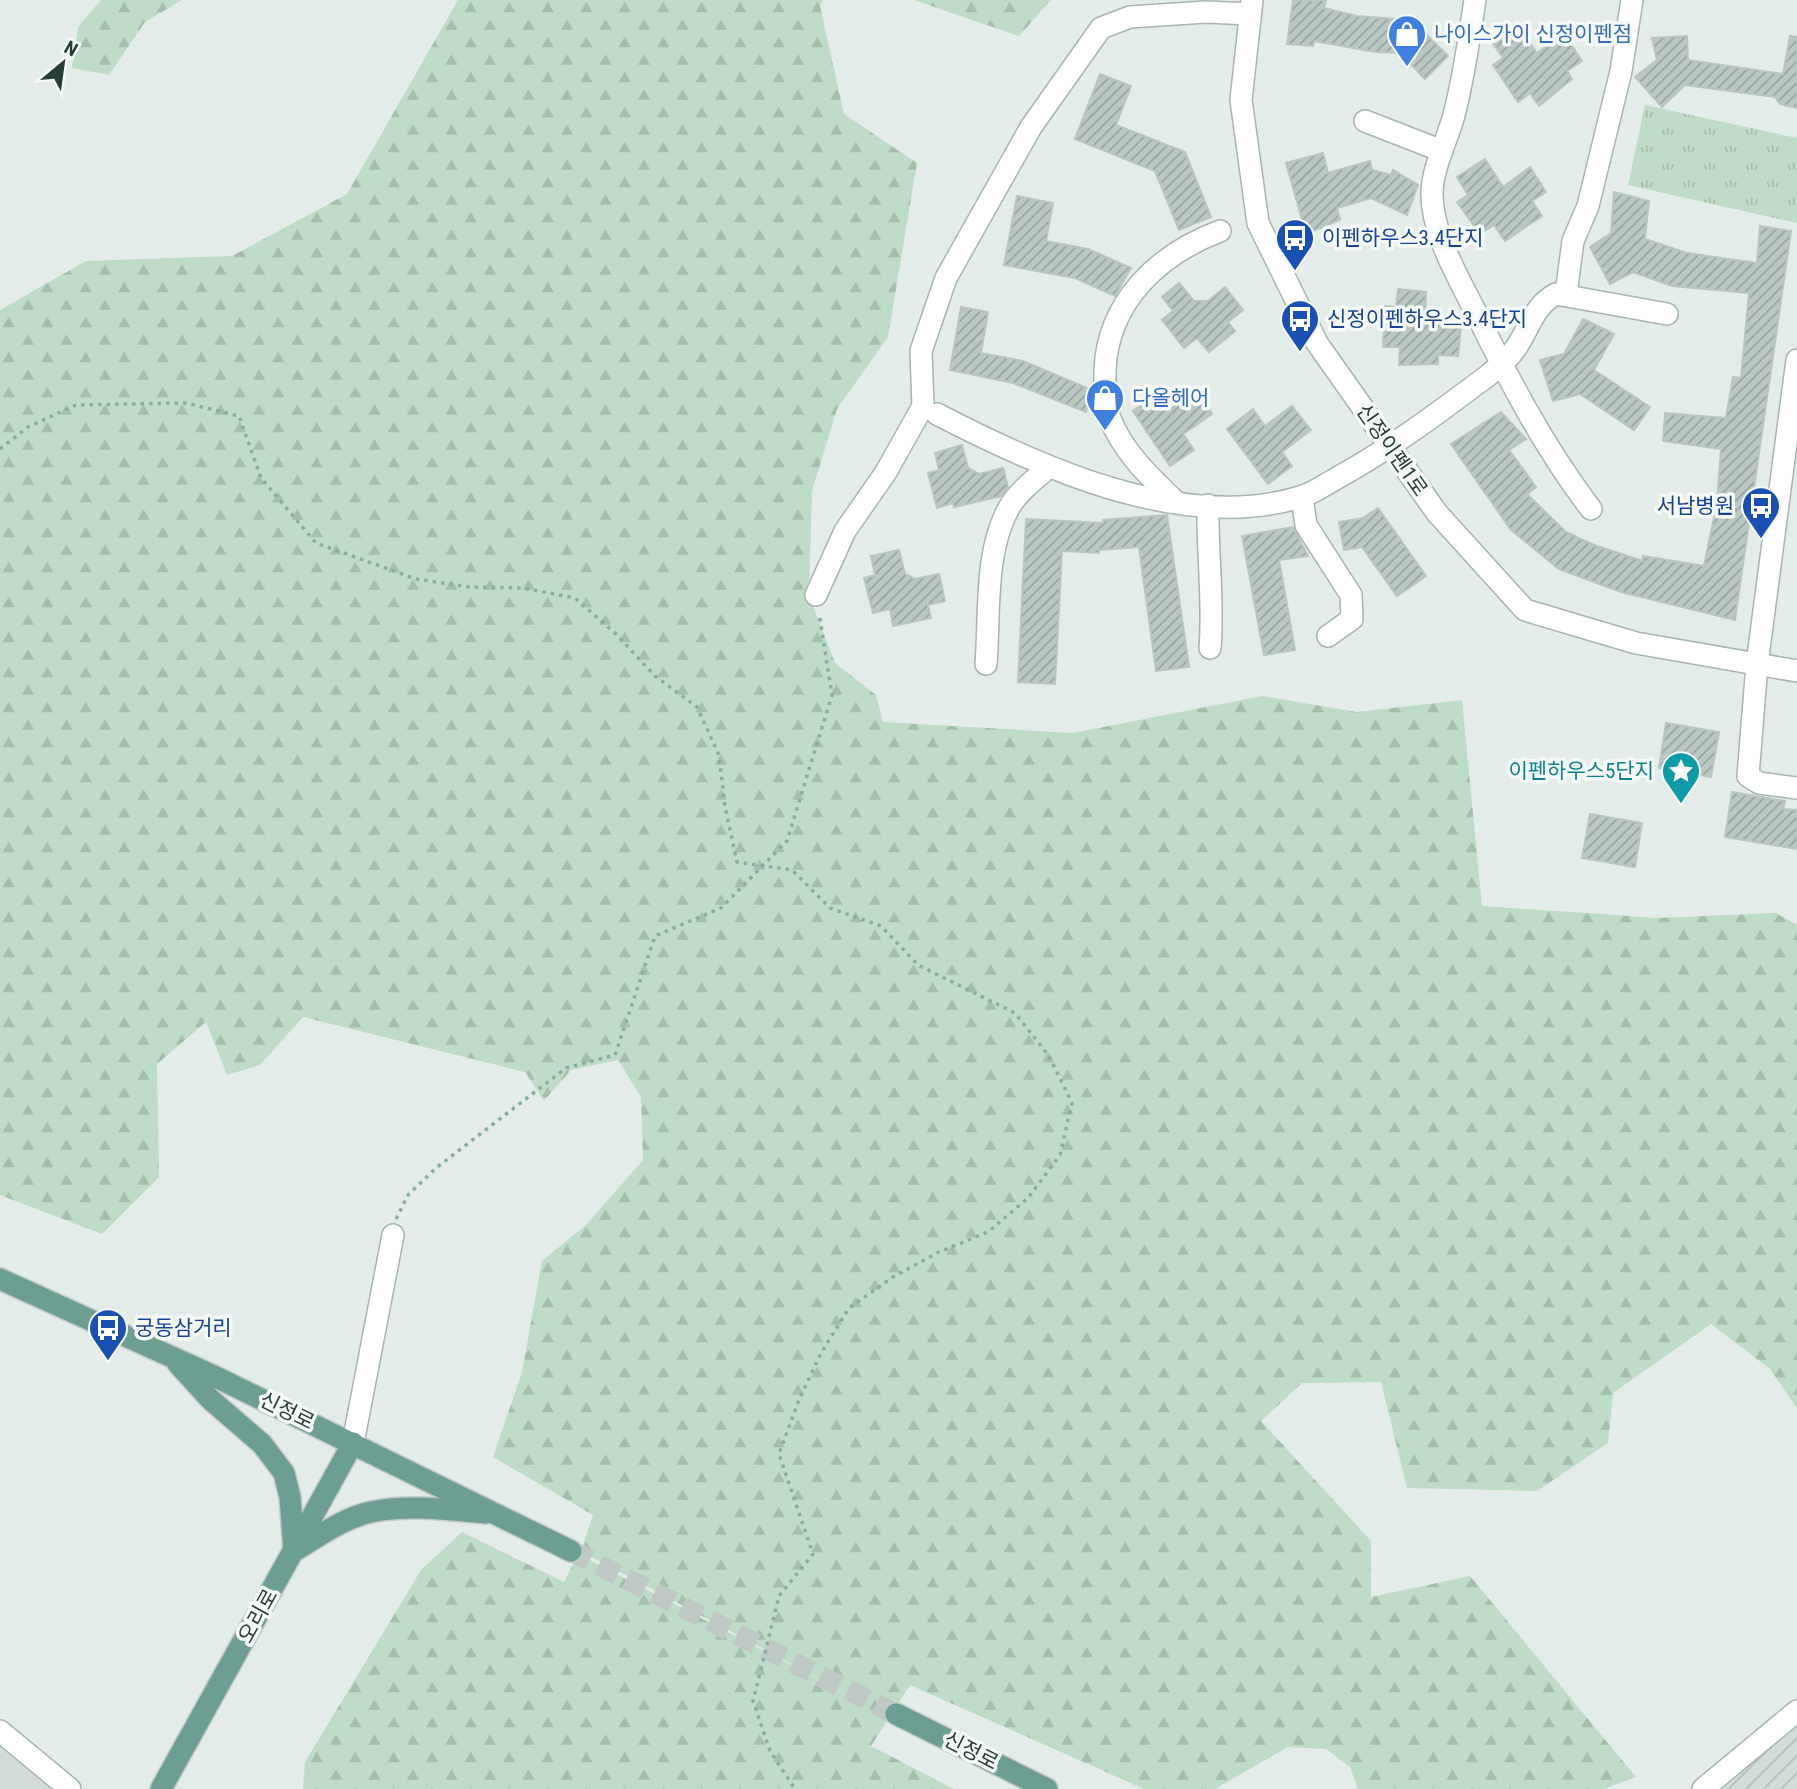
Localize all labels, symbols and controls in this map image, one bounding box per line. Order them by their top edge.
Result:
shop icon: 나이스가이 신정이펜점 [1386,13,1428,68]
place label: 나이스가이 신정이펜점 [1434,22,1632,46]
north arrow [28,28,98,98]
text: N [60,36,82,61]
bus stop icon: 이펜하우스3.4단지 [1274,217,1316,272]
place label: 이펜하우스3.4단지 [1322,226,1484,250]
bus stop icon: 신정이펜하우스3.4단지 [1279,298,1321,353]
place label: 신정이펜하우스3.4단지 [1327,307,1527,331]
shop icon: 다올헤어 [1084,377,1126,432]
place label: 다올헤어 [1132,386,1209,410]
street label: 신정이펜1로 [1351,399,1433,501]
bus stop icon: 서남병원 [1740,485,1782,540]
place label: 서남병원 [1657,494,1734,518]
place icon: 이펜하우스5단지 [1660,750,1702,805]
place label: 이펜하우스5단지 [1508,759,1654,783]
bus stop icon: 궁동삼거리 [87,1307,129,1362]
place label: 궁동삼거리 [135,1316,232,1340]
street label: 신정로 [256,1388,318,1434]
street label: 오리로 [233,1585,283,1647]
street label: 신정로 [940,1727,1002,1775]

